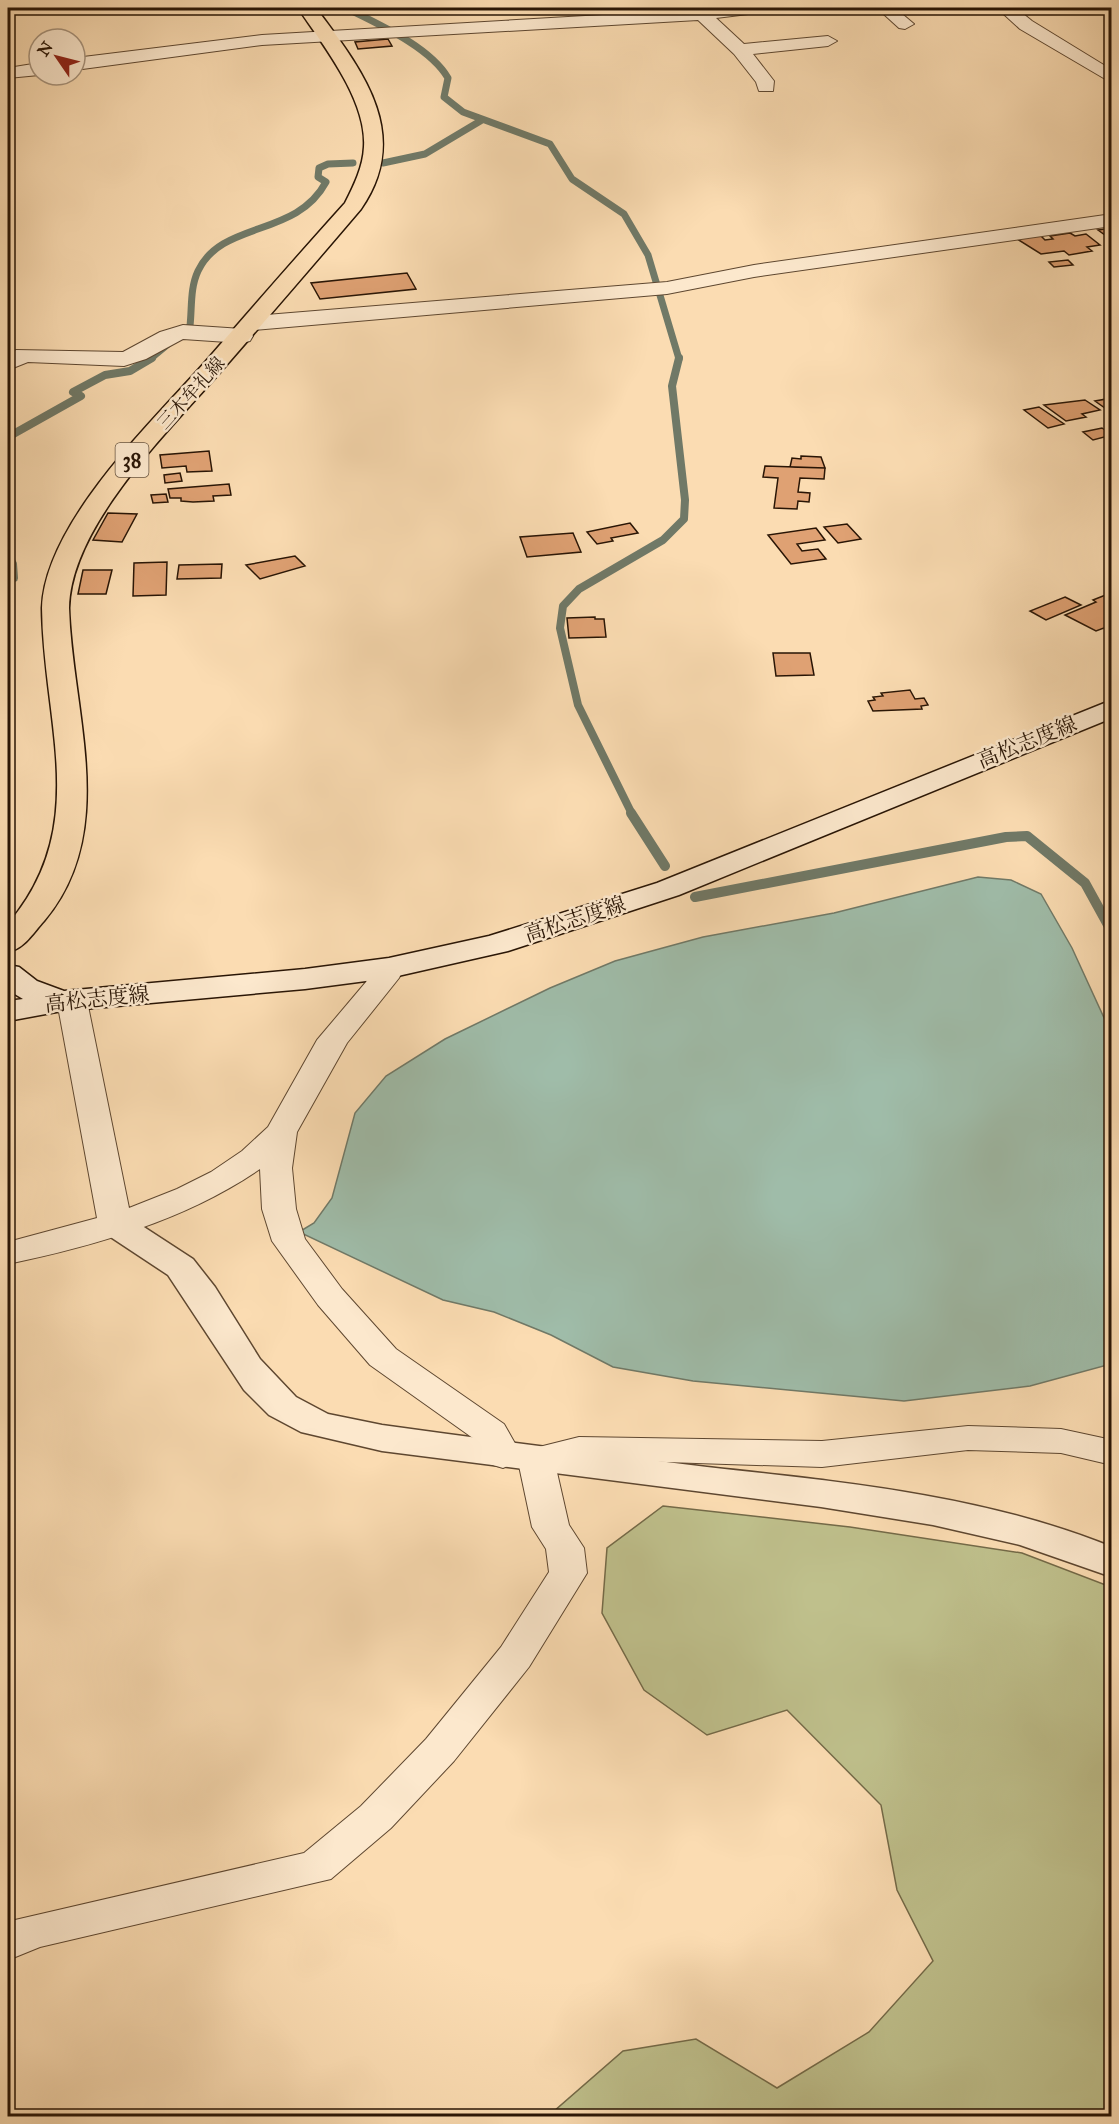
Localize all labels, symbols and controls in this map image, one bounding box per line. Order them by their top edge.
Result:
north arrow [27,27,87,87]
text: N [33,37,57,60]
street label: 三木牟礼線 [153,352,229,434]
road number: 38 [116,443,148,477]
street label: 高松志度線 [973,710,1081,774]
street label: 高松志度線 [521,890,629,948]
street label: 高松志度線 [43,981,151,1017]

